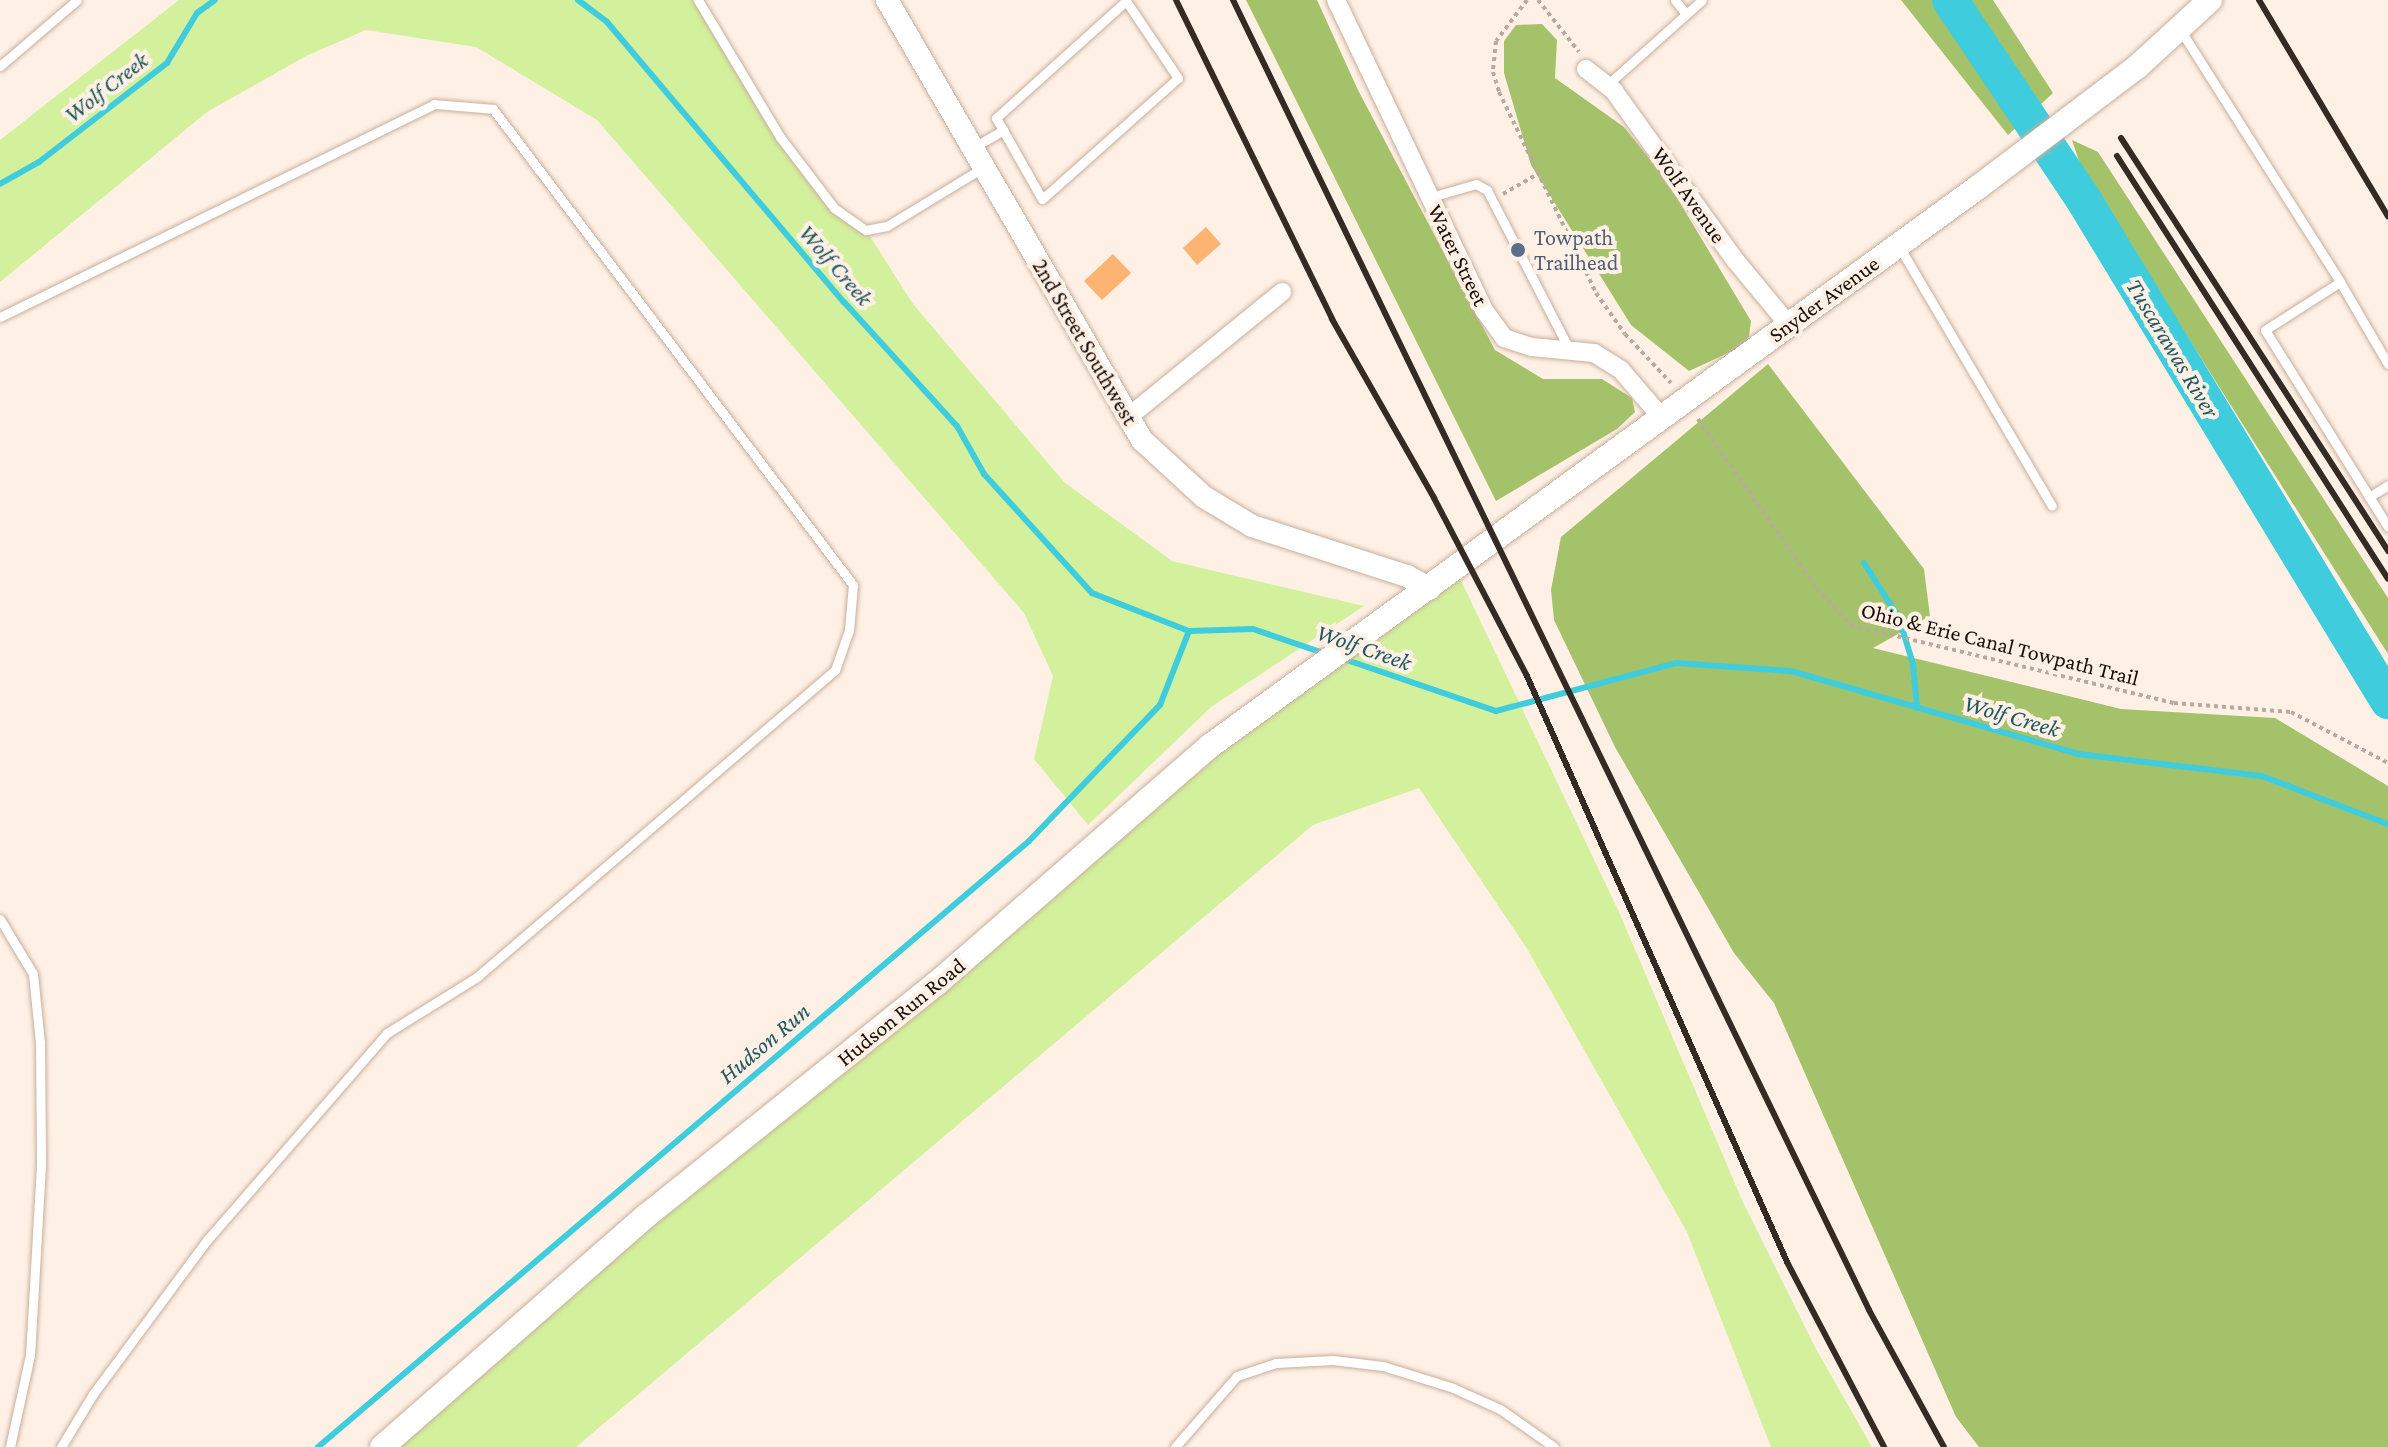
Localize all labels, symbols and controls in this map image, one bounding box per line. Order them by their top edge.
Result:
water label: Wolf Creek [58,45,154,129]
street label: Wolf Avenue [1646,142,1732,248]
street label: Water Street [1422,200,1494,310]
water label: Wolf Creek [793,218,879,312]
place label: Towpath Trailhead [1534,224,1618,276]
marker: Towpath Trailhead [1509,241,1527,259]
street label: Snyder Avenue [1764,250,1884,348]
street label: 2nd Street Southwest [1027,254,1143,430]
water label: Tuscarawas River [2120,273,2226,423]
street label: Ohio & Erie Canal Towpath Trail [1858,597,2142,691]
water label: Wolf Creek [1313,617,1415,677]
water label: Wolf Creek [1961,689,2063,743]
street label: Hudson Run Road [832,952,970,1072]
water label: Hudson Run [712,996,816,1090]

